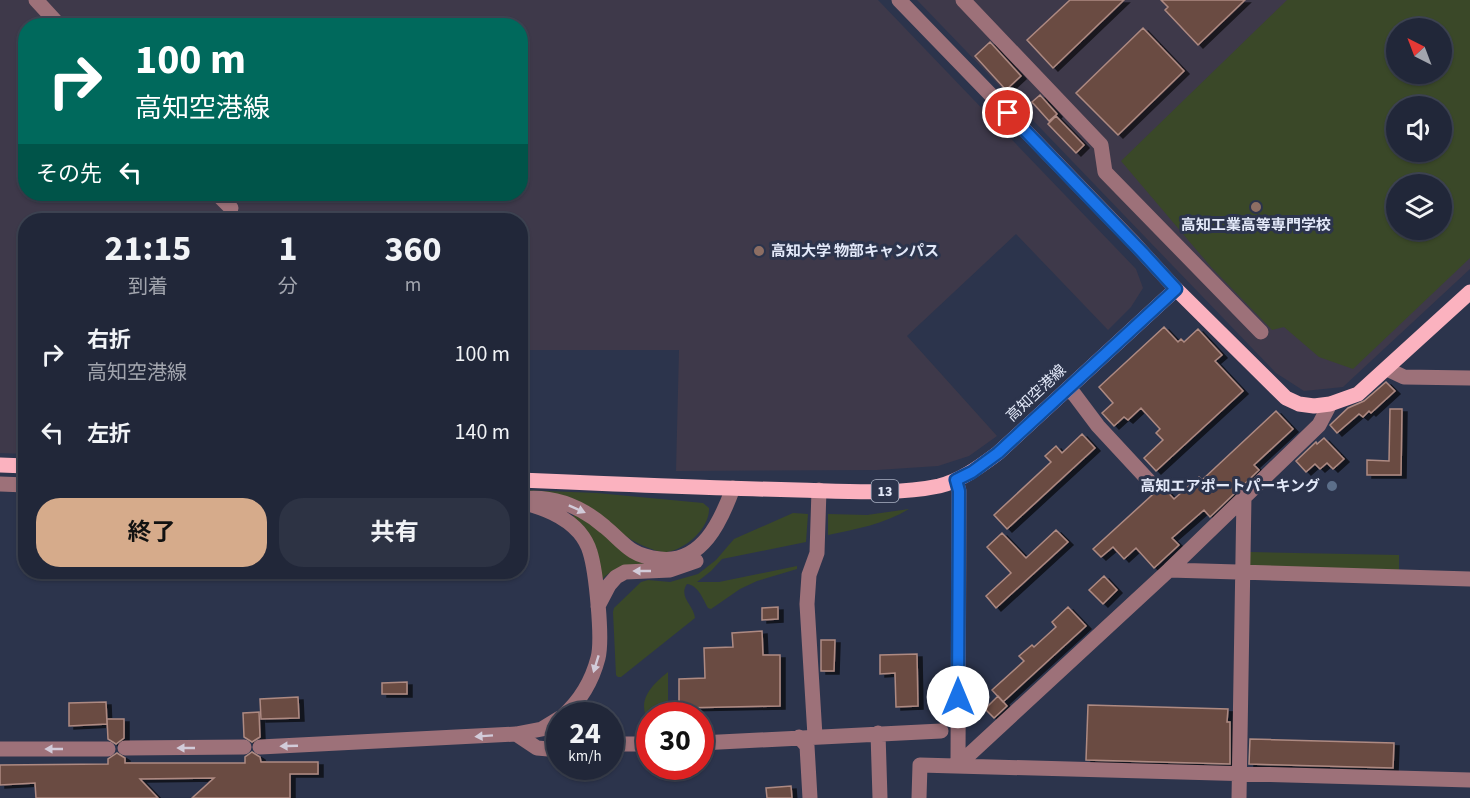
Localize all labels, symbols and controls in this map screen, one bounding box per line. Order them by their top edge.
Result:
north arrow [1386,18,1452,84]
map controls [1386,18,1452,240]
text: 100 m [135,30,246,90]
icon: right [36,42,114,120]
pin [982,87,1033,138]
text: 高知空港線 [135,89,270,128]
icon: arrive [991,96,1024,129]
button: sound [1386,96,1452,162]
icon: left [114,156,147,189]
text: その先 [36,158,102,190]
button: layers [1386,174,1452,240]
marker: 高知工業高等専門学校 [1249,200,1263,214]
place label: 高知工業高等専門学校 [1181,215,1331,236]
text: 21:15 [105,223,191,274]
text: 1 [278,223,297,274]
text: 360 [384,224,441,275]
place label: 高知大学 物部キャンパス [771,241,939,262]
marker: 高知大学 物部キャンパス [752,244,766,258]
text: m [405,271,421,299]
text: 到着 [128,273,168,301]
text: 分 [278,273,298,301]
text: 右折 [87,324,131,356]
icon: right [36,338,69,371]
text: 100 m [455,338,510,370]
text: 高知空港線 [87,359,187,387]
street label: 高知空港線 [1002,360,1071,427]
icon: left [36,416,69,449]
text: 140 m [455,416,510,448]
text: 左折 [87,418,131,450]
place label: 高知エアポートパーキング [1140,476,1320,497]
marker: 高知エアポートパーキング [1325,479,1339,493]
road number: 13 [872,480,898,502]
button: 終了 [36,498,267,567]
button: 共有 [279,498,510,567]
one-way arrow [568,504,586,514]
one-way arrow [632,566,651,576]
one-way arrow [591,655,600,673]
position arrow [926,665,990,729]
speed limit sign: 30 [636,702,714,780]
text: 24 [569,712,601,755]
one-way arrow [474,732,493,741]
one-way arrow [280,741,299,750]
one-way arrow [176,743,195,753]
one-way arrow [44,744,63,754]
text: km/h [568,746,602,767]

